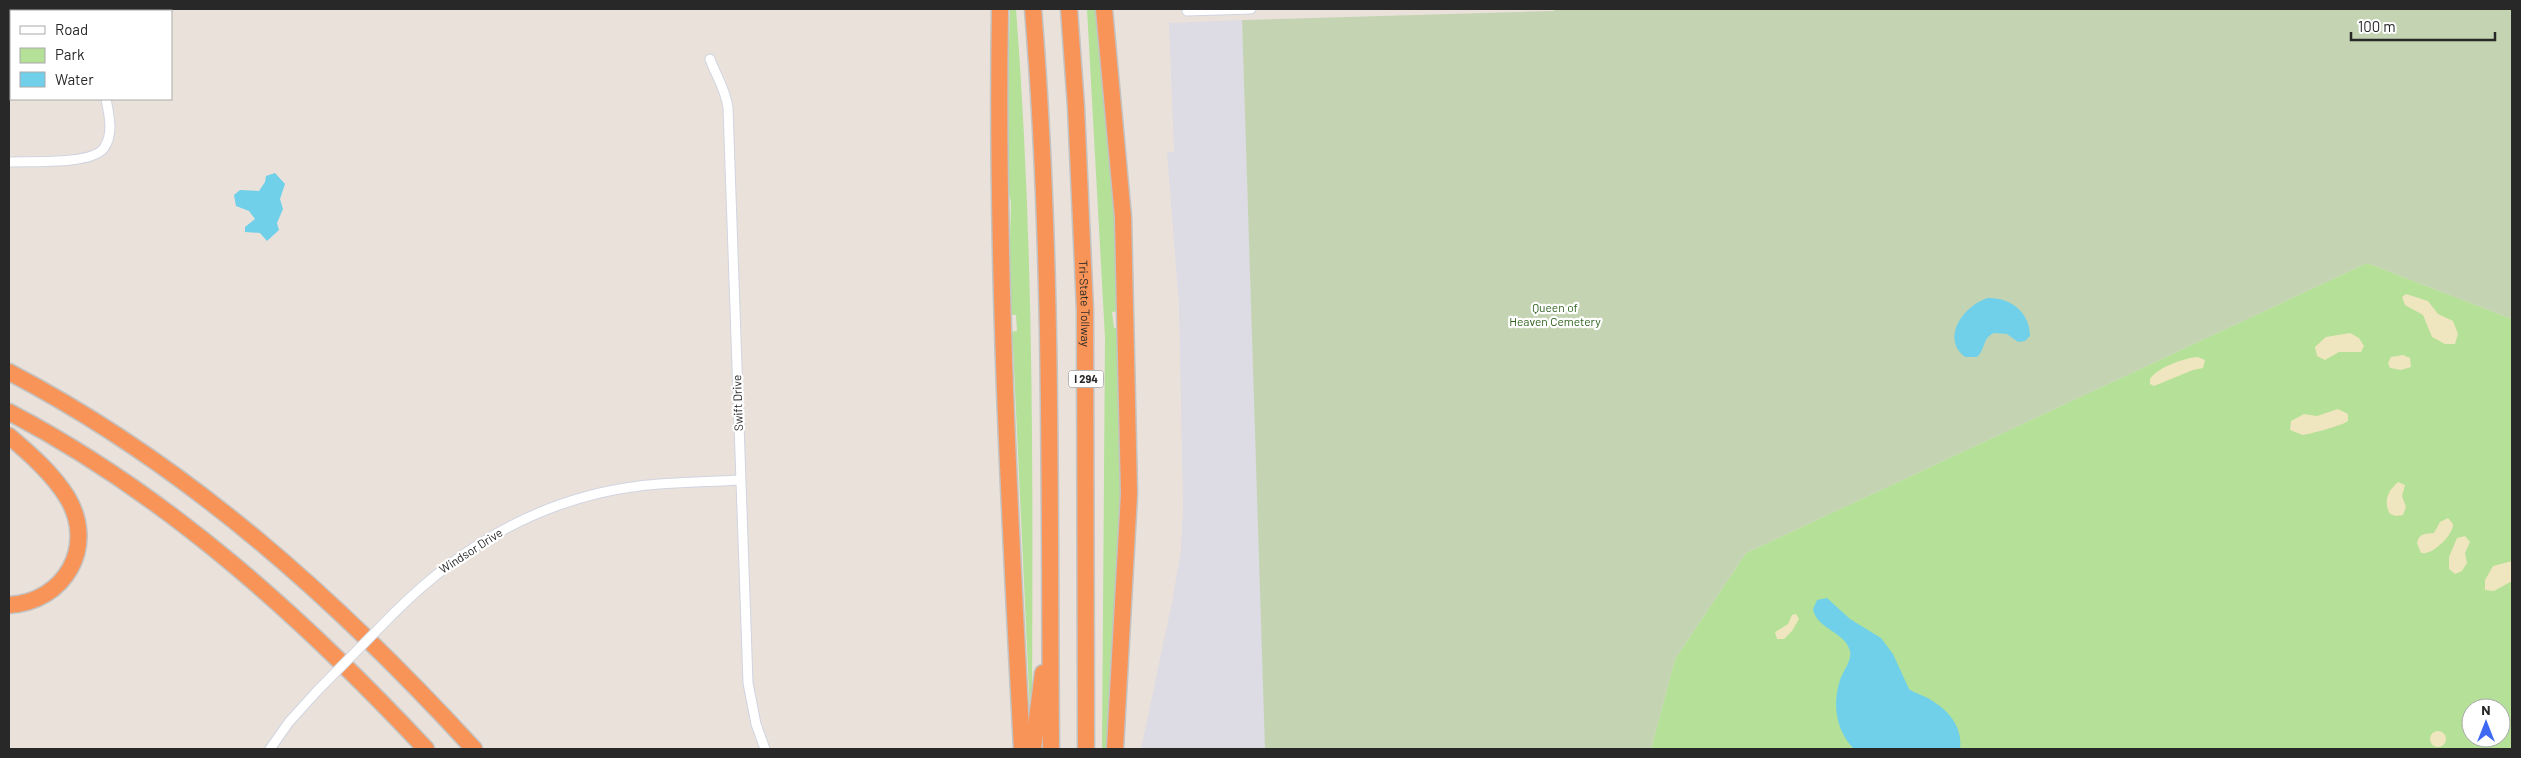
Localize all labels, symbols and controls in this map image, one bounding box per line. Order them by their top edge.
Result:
legend [10,10,172,100]
scale bar [2351,10,2495,42]
text: 100 m [2358,17,2396,35]
text: Road [55,20,88,38]
text: Park [55,45,85,63]
text: Water [55,70,94,88]
street label: Tri-State Tollway [1077,260,1093,348]
park label: Queen of Heaven Cemetery [1509,300,1601,328]
road number: I 294 [1068,370,1104,388]
street label: Swift Drive [729,375,745,432]
street label: Windsor Drive [436,525,505,576]
north arrow [2461,698,2511,748]
text: N [2481,701,2491,718]

